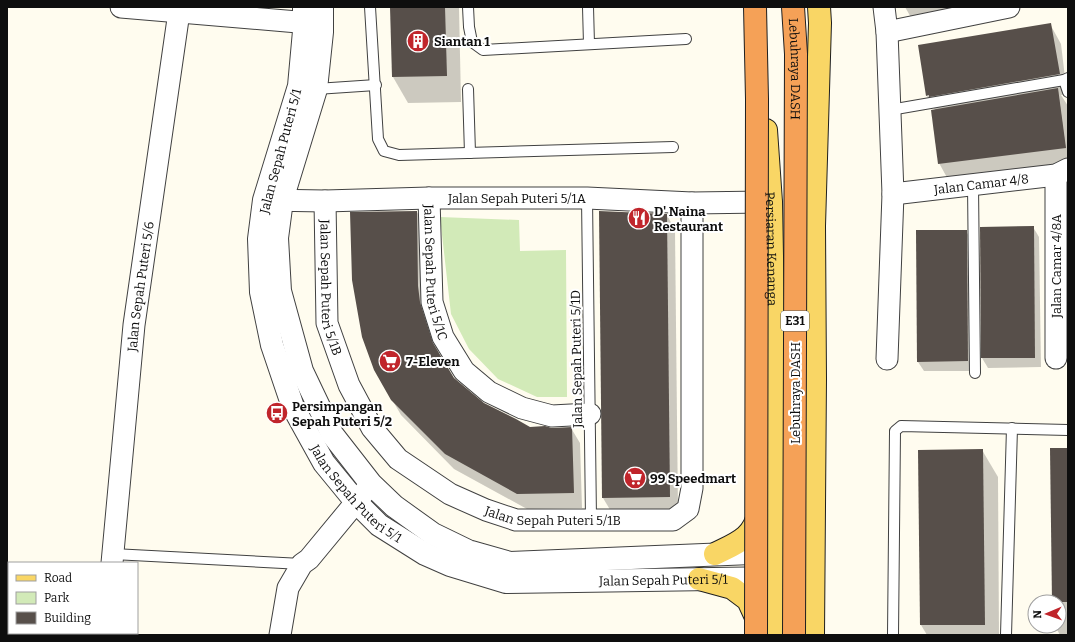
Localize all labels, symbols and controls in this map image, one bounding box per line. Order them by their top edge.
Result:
street label: Lebuhraya DASH [786,17,803,120]
building icon: Siantan 1 [405,28,431,54]
place label: Siantan 1 [434,34,490,49]
street label: Jalan Sepah Puteri 5/1 [256,86,305,216]
street label: Jalan Camar 4/8 [932,171,1030,197]
street label: Jalan Sepah Puteri 5/1A [447,191,587,206]
street label: Persiaran Kenanga [762,191,780,306]
street label: Jalan Sepah Puteri 5/1C [421,203,451,342]
place label: D' Naina Restaurant [654,204,723,234]
restaurant icon: D' Naina Restaurant [626,205,652,231]
street label: Jalan Camar 4/8A [1049,213,1064,319]
street label: Jalan Sepah Puteri 5/1B [317,218,345,357]
street label: Jalan Sepah Puteri 5/6 [124,220,157,353]
street label: Jalan Sepah Puteri 5/1D [568,290,585,429]
road number: E31 [781,311,809,331]
street label: Lebuhraya DASH [788,342,803,444]
supermarket icon: 7-Eleven [377,348,403,374]
place label: 7-Eleven [406,354,460,369]
place label: Persimpangan Sepah Puteri 5/2 [292,399,392,429]
bus stop icon: Persimpangan Sepah Puteri 5/2 [264,400,290,426]
street label: Jalan Sepah Puteri 5/1 [307,441,405,546]
supermarket icon: 99 Speedmart [622,465,648,491]
place label: 99 Speedmart [650,471,736,486]
street label: Jalan Sepah Puteri 5/1B [482,503,621,528]
legend [8,562,138,634]
text: Road [44,571,72,585]
street label: Jalan Sepah Puteri 5/1 [598,572,729,589]
text: Park [44,591,70,605]
north arrow [1027,594,1067,634]
text: N [1031,609,1044,619]
text: Building [44,611,91,625]

